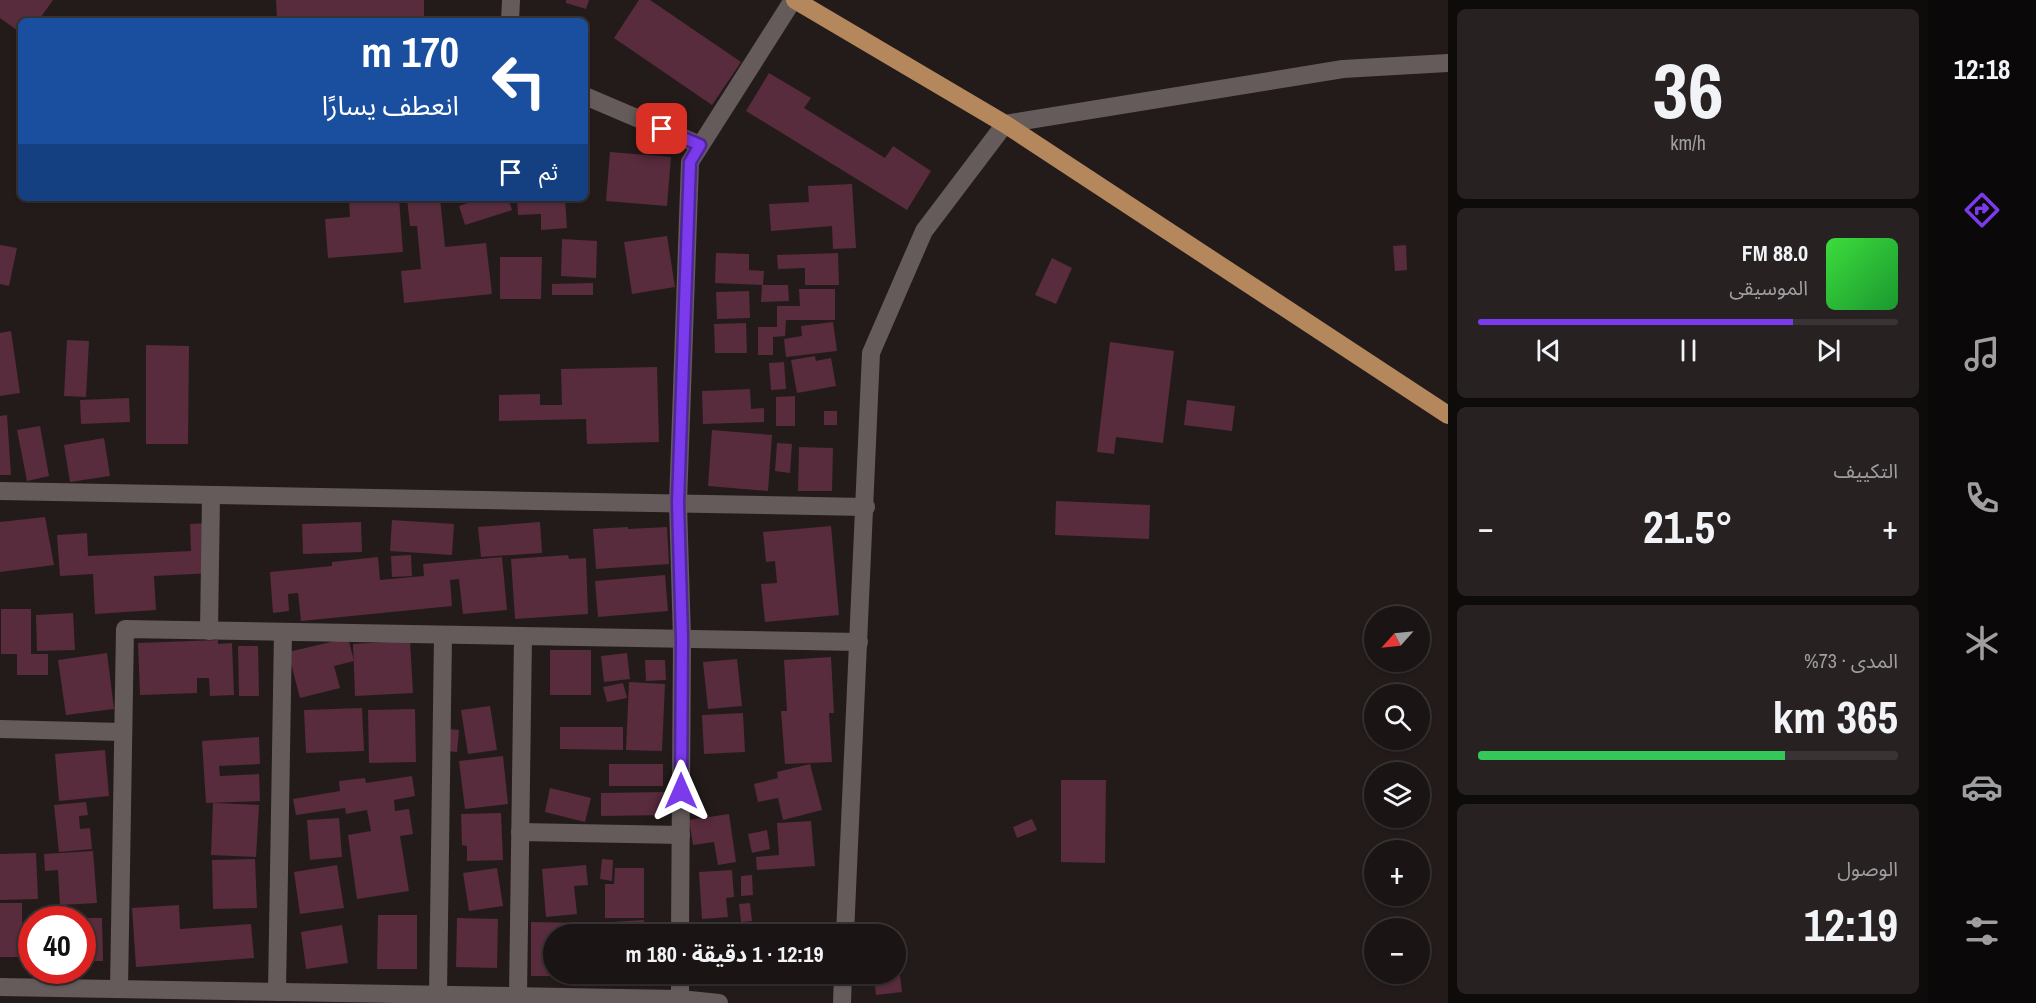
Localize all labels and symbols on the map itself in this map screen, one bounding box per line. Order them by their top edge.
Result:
pin [636,103,687,154]
north arrow [1364,606,1430,672]
position arrow [649,759,713,823]
speed limit sign: 40 [18,906,96,984]

